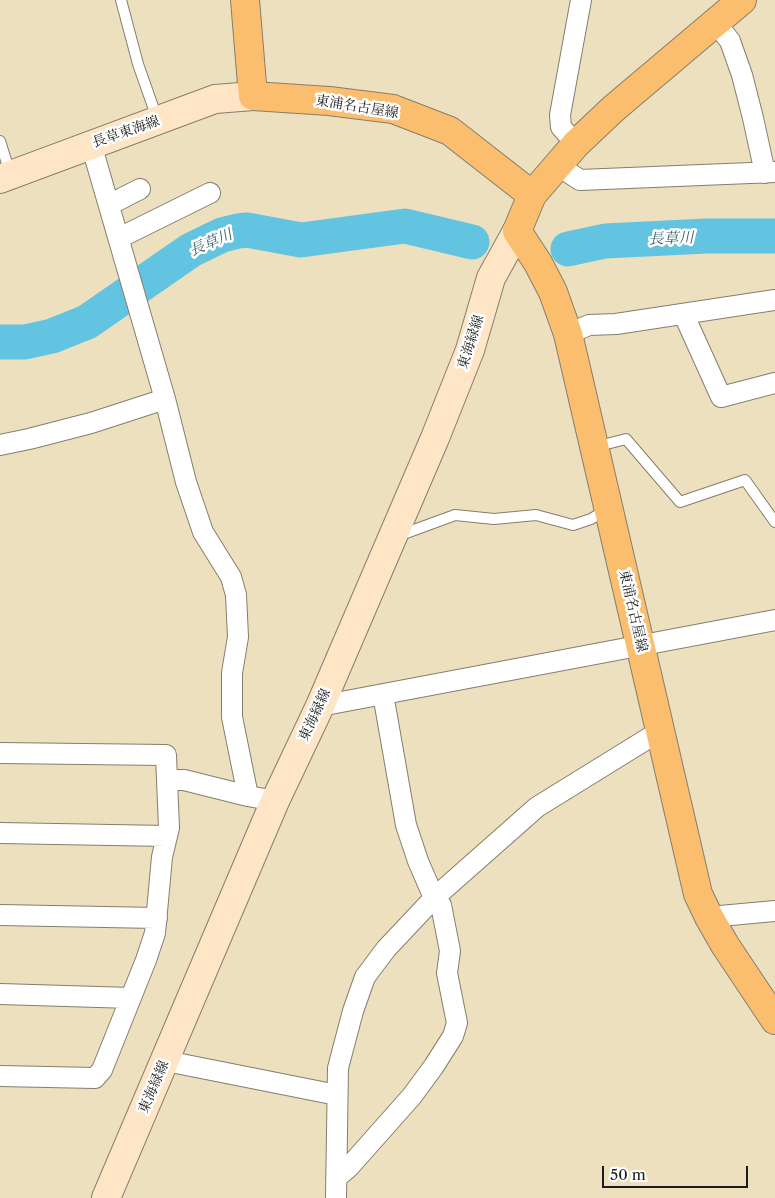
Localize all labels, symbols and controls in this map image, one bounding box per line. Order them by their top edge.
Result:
street label: 東浦名古屋線 [314,92,400,122]
street label: 長草東海線 [90,113,162,151]
water label: 長草川 [187,226,235,260]
water label: 長草川 [648,229,694,249]
street label: 東海緑線 [454,313,488,371]
street label: 東浦名古屋線 [615,568,651,654]
street label: 東海緑線 [296,686,334,744]
street label: 東海緑線 [135,1058,173,1116]
scale bar [605,1156,751,1188]
text: 50 m [610,1165,646,1184]

